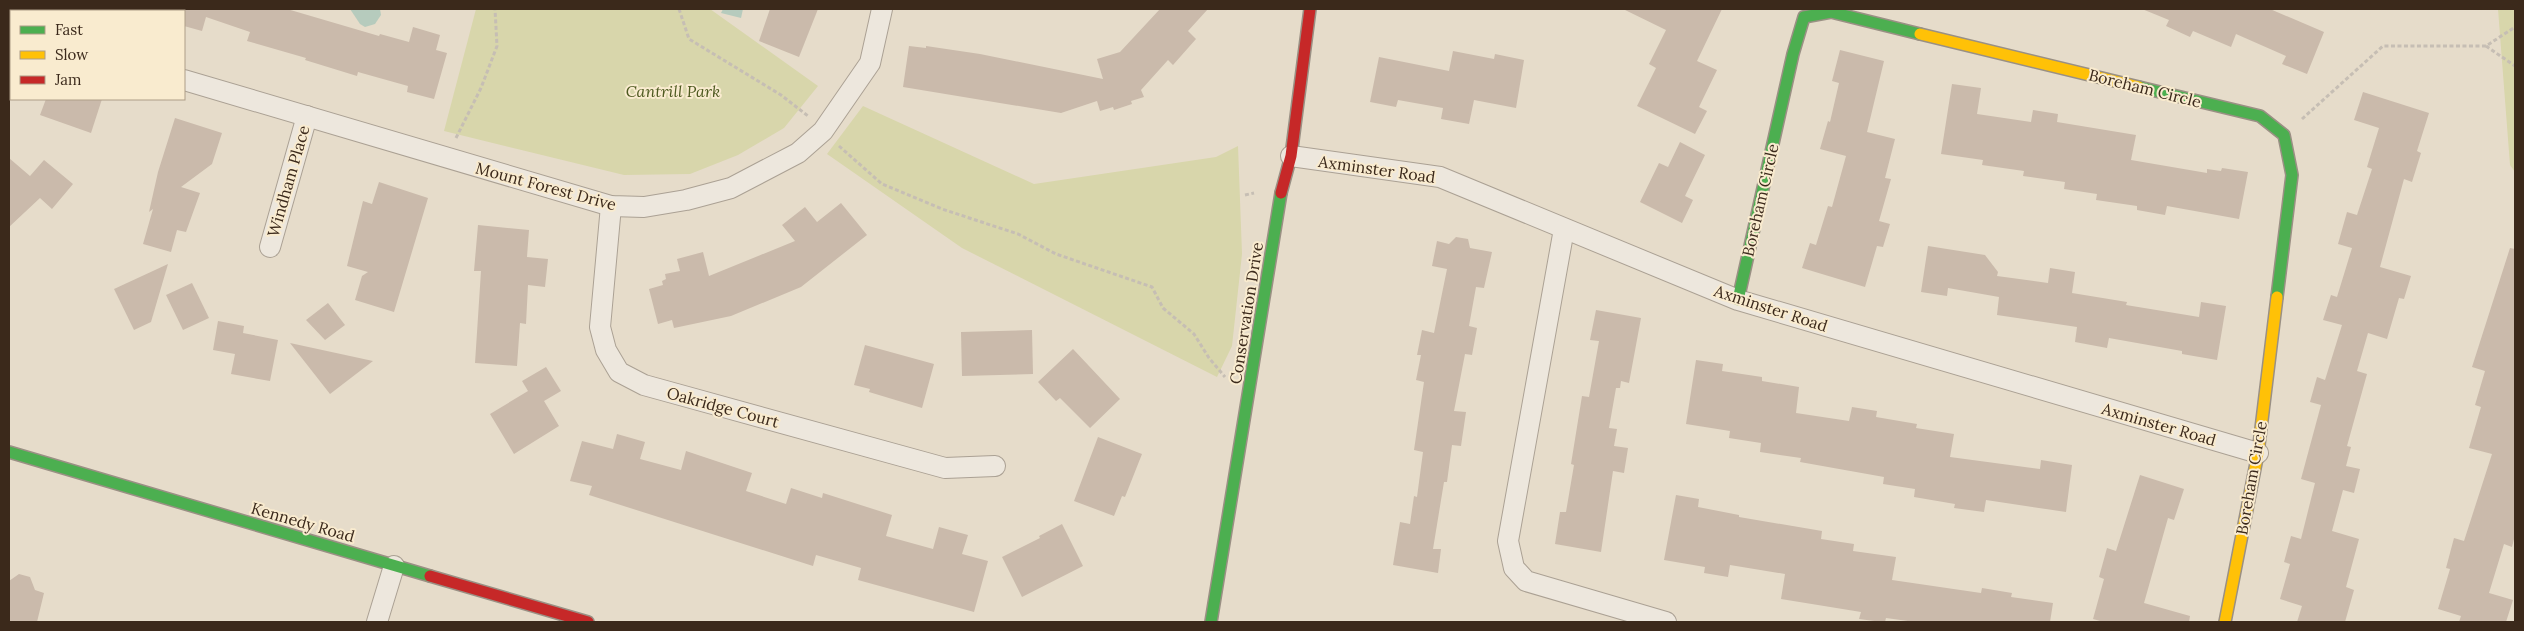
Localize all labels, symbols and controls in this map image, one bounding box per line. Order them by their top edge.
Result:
legend [10,10,185,100]
text: Fast [55,20,83,39]
text: Slow [55,45,88,64]
street label: Boreham Circle [2087,64,2204,112]
text: Jam [54,70,82,89]
park label: Cantrill Park [626,81,720,101]
street label: Windham Place [263,123,314,239]
street label: Boreham Circle [1737,141,1783,258]
street label: Axminster Road [1316,151,1437,187]
street label: Mount Forest Drive [474,158,619,214]
street label: Conservation Drive [1225,240,1267,385]
street label: Axminster Road [1711,280,1831,336]
street label: Oakridge Court [665,382,782,432]
street label: Axminster Road [2099,398,2219,450]
street label: Boreham Circle [2231,419,2271,536]
street label: Kennedy Road [249,498,357,546]

